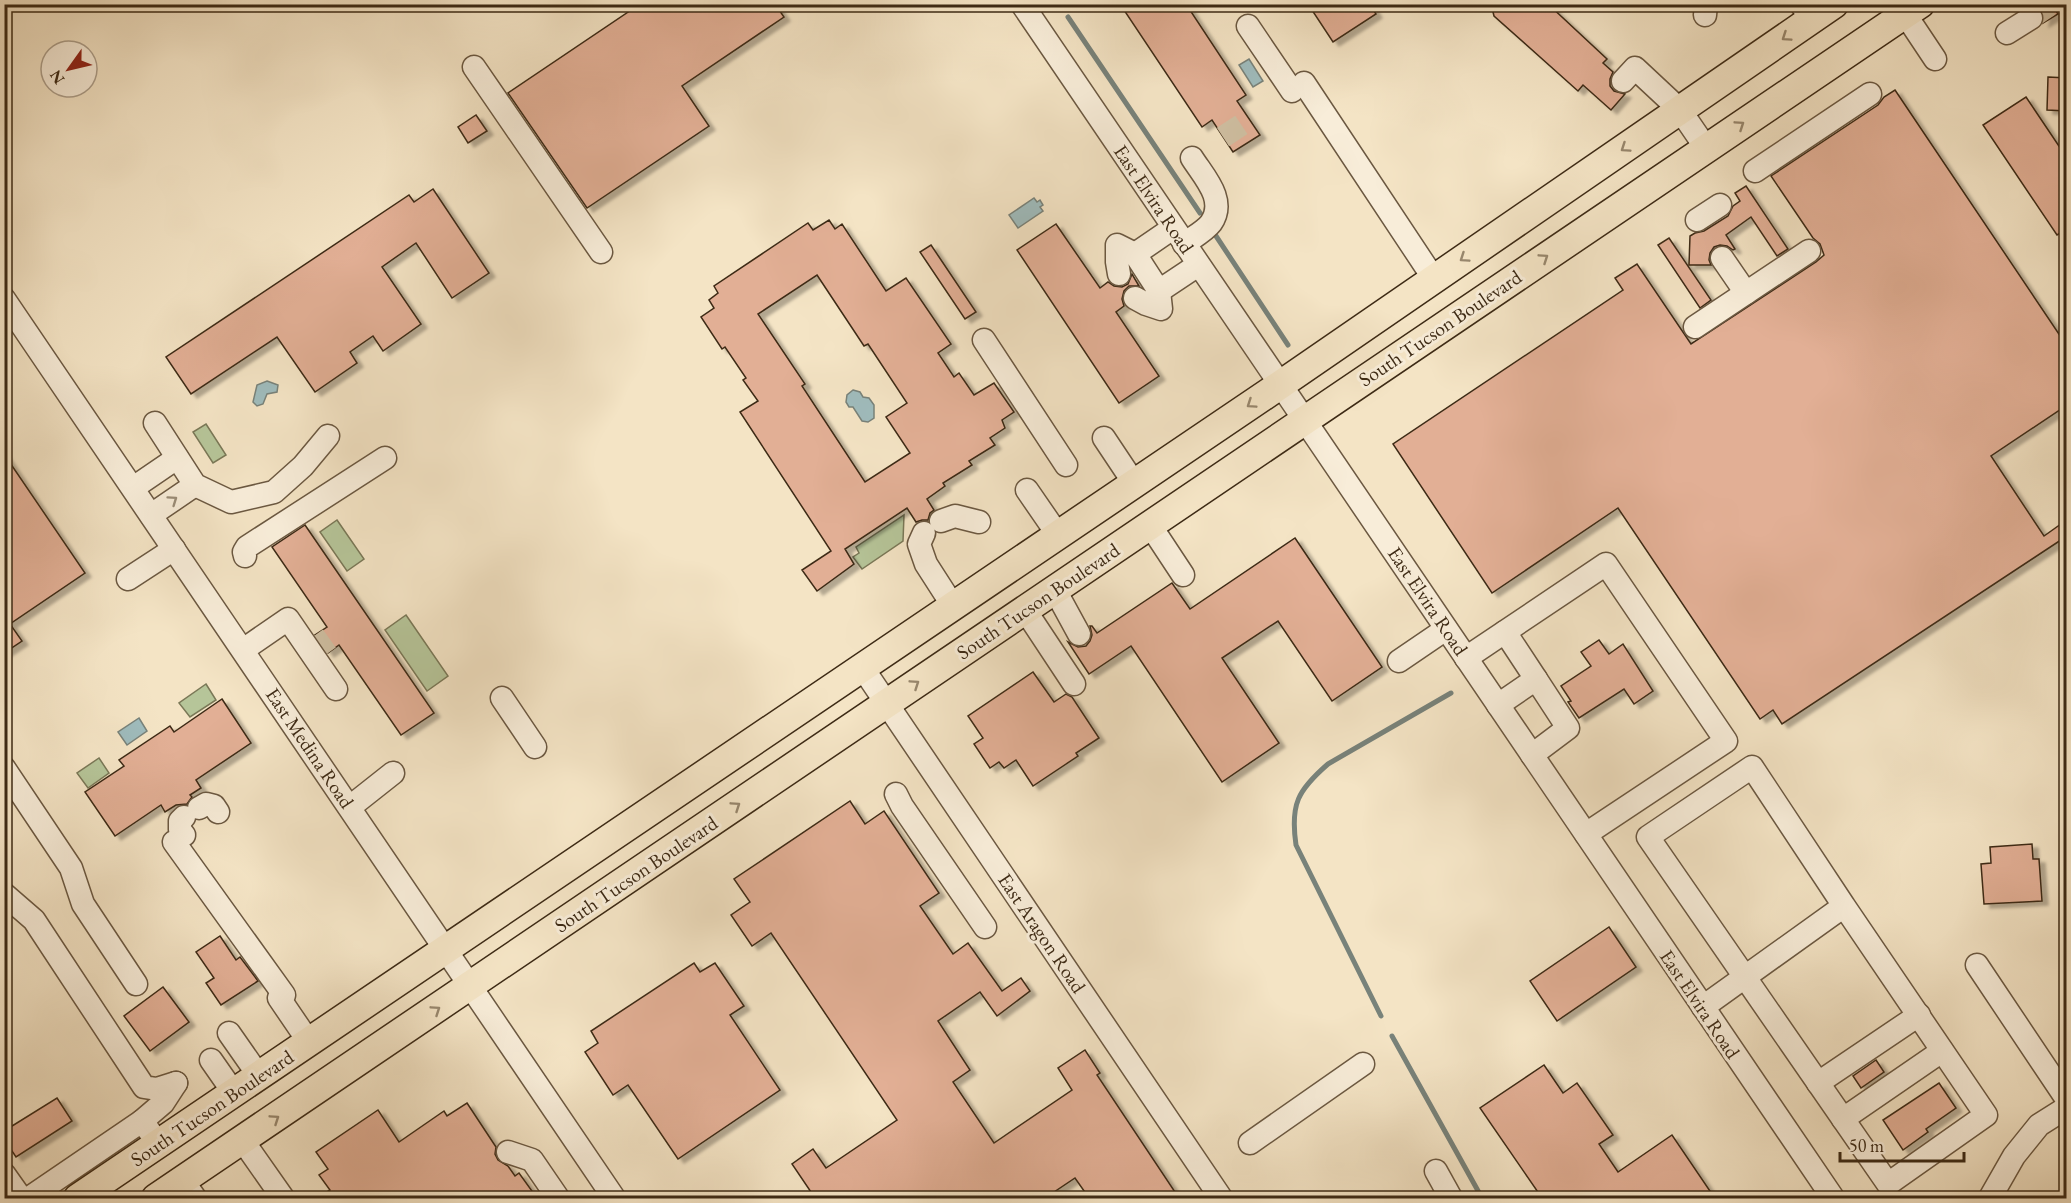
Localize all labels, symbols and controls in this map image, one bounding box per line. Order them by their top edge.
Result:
one-way arrow [1781,30,1792,41]
north arrow [39,39,99,99]
text: N [45,66,69,88]
one-way arrow [1734,121,1745,132]
street label: East Elvira Road [1108,140,1200,259]
one-way arrow [1621,141,1632,152]
one-way arrow [1460,251,1471,262]
one-way arrow [1538,254,1549,265]
street label: South Tucson Boulevard [1353,263,1527,392]
one-way arrow [1247,397,1258,408]
one-way arrow [167,496,178,507]
street label: South Tucson Boulevard [951,536,1125,665]
street label: East Elvira Road [1382,542,1474,661]
one-way arrow [908,680,919,691]
street label: East Medina Road [260,683,360,814]
one-way arrow [730,802,741,813]
street label: South Tucson Boulevard [549,809,723,938]
street label: East Aragon Road [992,868,1092,999]
street label: East Elvira Road [1654,945,1746,1064]
one-way arrow [430,1006,441,1017]
street label: South Tucson Boulevard [125,1043,299,1172]
one-way arrow [268,1115,279,1126]
scale bar [1840,1125,1964,1163]
text: 50 m [1849,1134,1884,1157]

